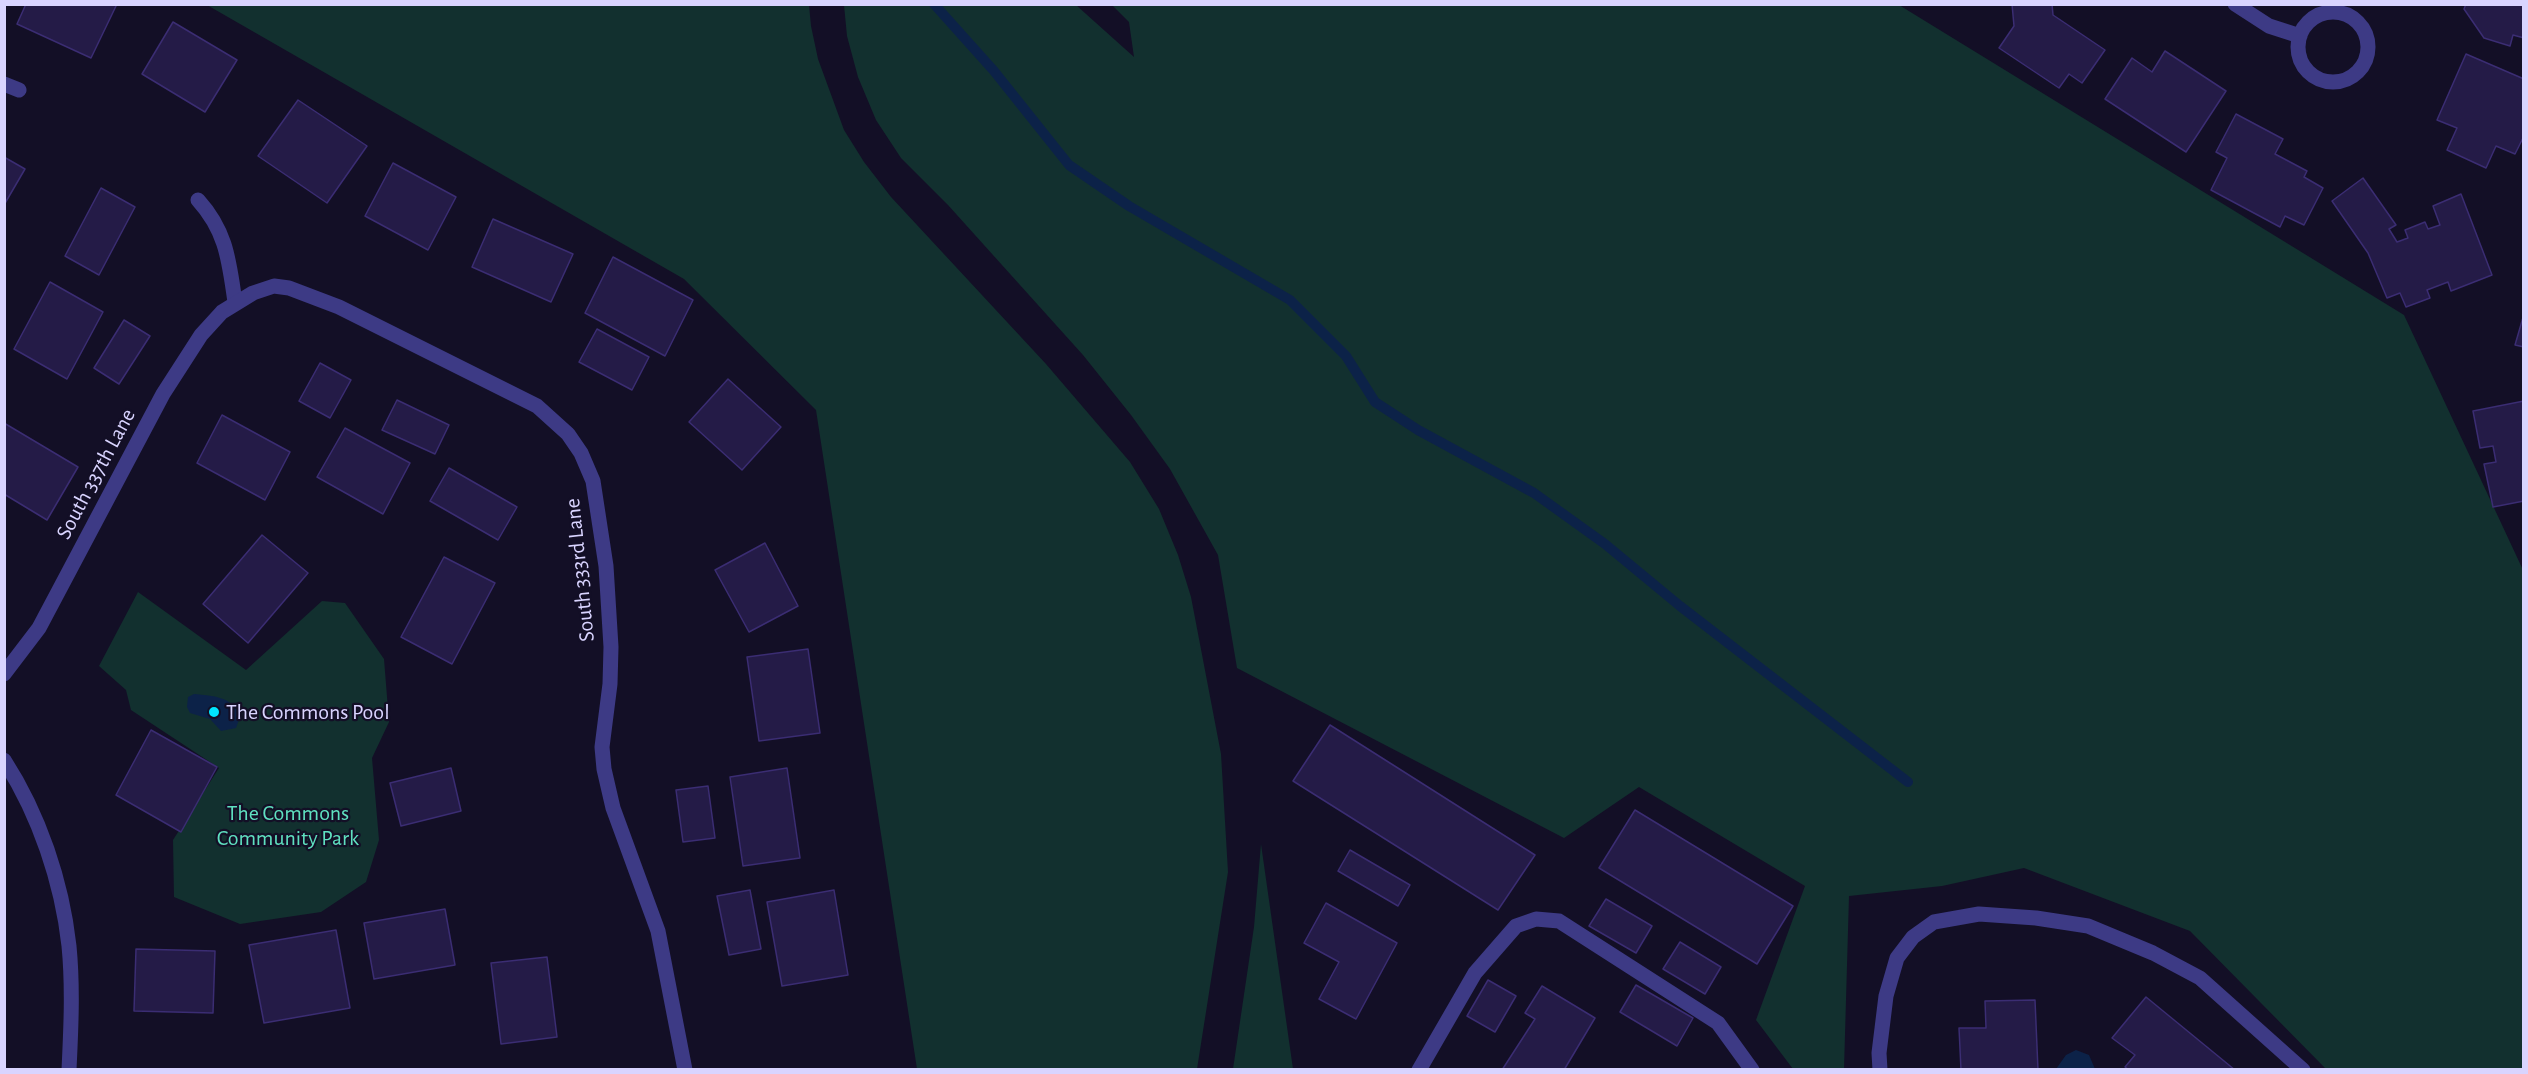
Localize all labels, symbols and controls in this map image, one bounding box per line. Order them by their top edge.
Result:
street label: South 337th Lane [51,404,141,544]
street label: South 333rd Lane [559,497,601,643]
place label: The Commons Pool [226,699,390,725]
marker: The Commons Pool [207,705,221,719]
park label: The Commons Community Park [217,800,359,852]

